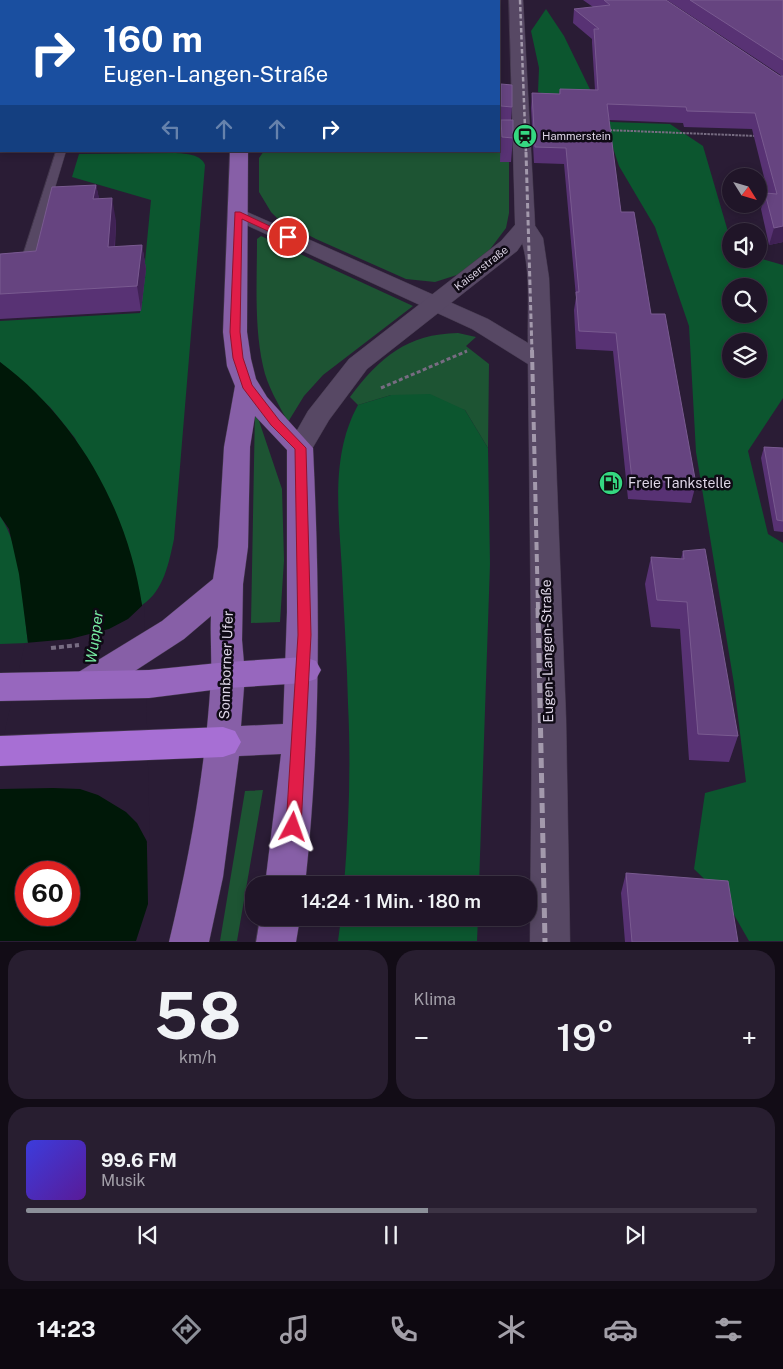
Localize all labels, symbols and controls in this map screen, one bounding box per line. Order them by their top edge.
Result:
text: 160 m [103,19,203,60]
icon: right [20,20,85,85]
text: Eugen-Langen-Straße [103,61,328,87]
icon: left [157,115,185,143]
icon: ahead [210,115,238,143]
icon: ahead [263,115,291,143]
icon: right [316,115,344,143]
station icon: Hammerstein [512,123,538,149]
place label: Hammerstein [542,130,611,142]
north arrow [722,168,768,212]
map controls [722,168,767,378]
pin [267,216,309,258]
icon: arrive [274,223,302,251]
button: sound [722,223,767,268]
street label: Kaiserstraße [452,243,510,293]
button: search [722,278,767,323]
button: layers [722,333,767,378]
fuel station icon: Freie Tankstelle [598,470,624,496]
place label: Freie Tankstelle [628,475,731,491]
street label: Eugen-Langen-Straße [538,579,556,723]
water label: Wupper [82,609,106,665]
street label: Sonnborner Ufer [216,610,236,720]
position arrow [266,800,318,852]
speed limit sign: 60 [15,861,80,926]
text: 14:24 · 1 Min. · 180 m [301,890,481,912]
text: 58 [154,977,242,1054]
text: Klima [414,990,456,1009]
text: 19° [556,1015,614,1060]
text: − [414,1021,429,1054]
text: + [741,1021,757,1054]
text: km/h [179,1048,217,1067]
text: 99.6 FM [101,1149,177,1171]
text: Musik [101,1171,146,1190]
icon: previous [134,1221,162,1249]
icon: pause [377,1221,405,1249]
icon: next [621,1221,649,1249]
icon: directions [169,1312,204,1347]
icon: music [277,1312,312,1347]
icon: phone [386,1312,421,1347]
icon: climate [494,1312,529,1347]
icon: car [603,1312,638,1347]
icon: filters [711,1312,746,1347]
text: 14:23 [37,1316,96,1342]

